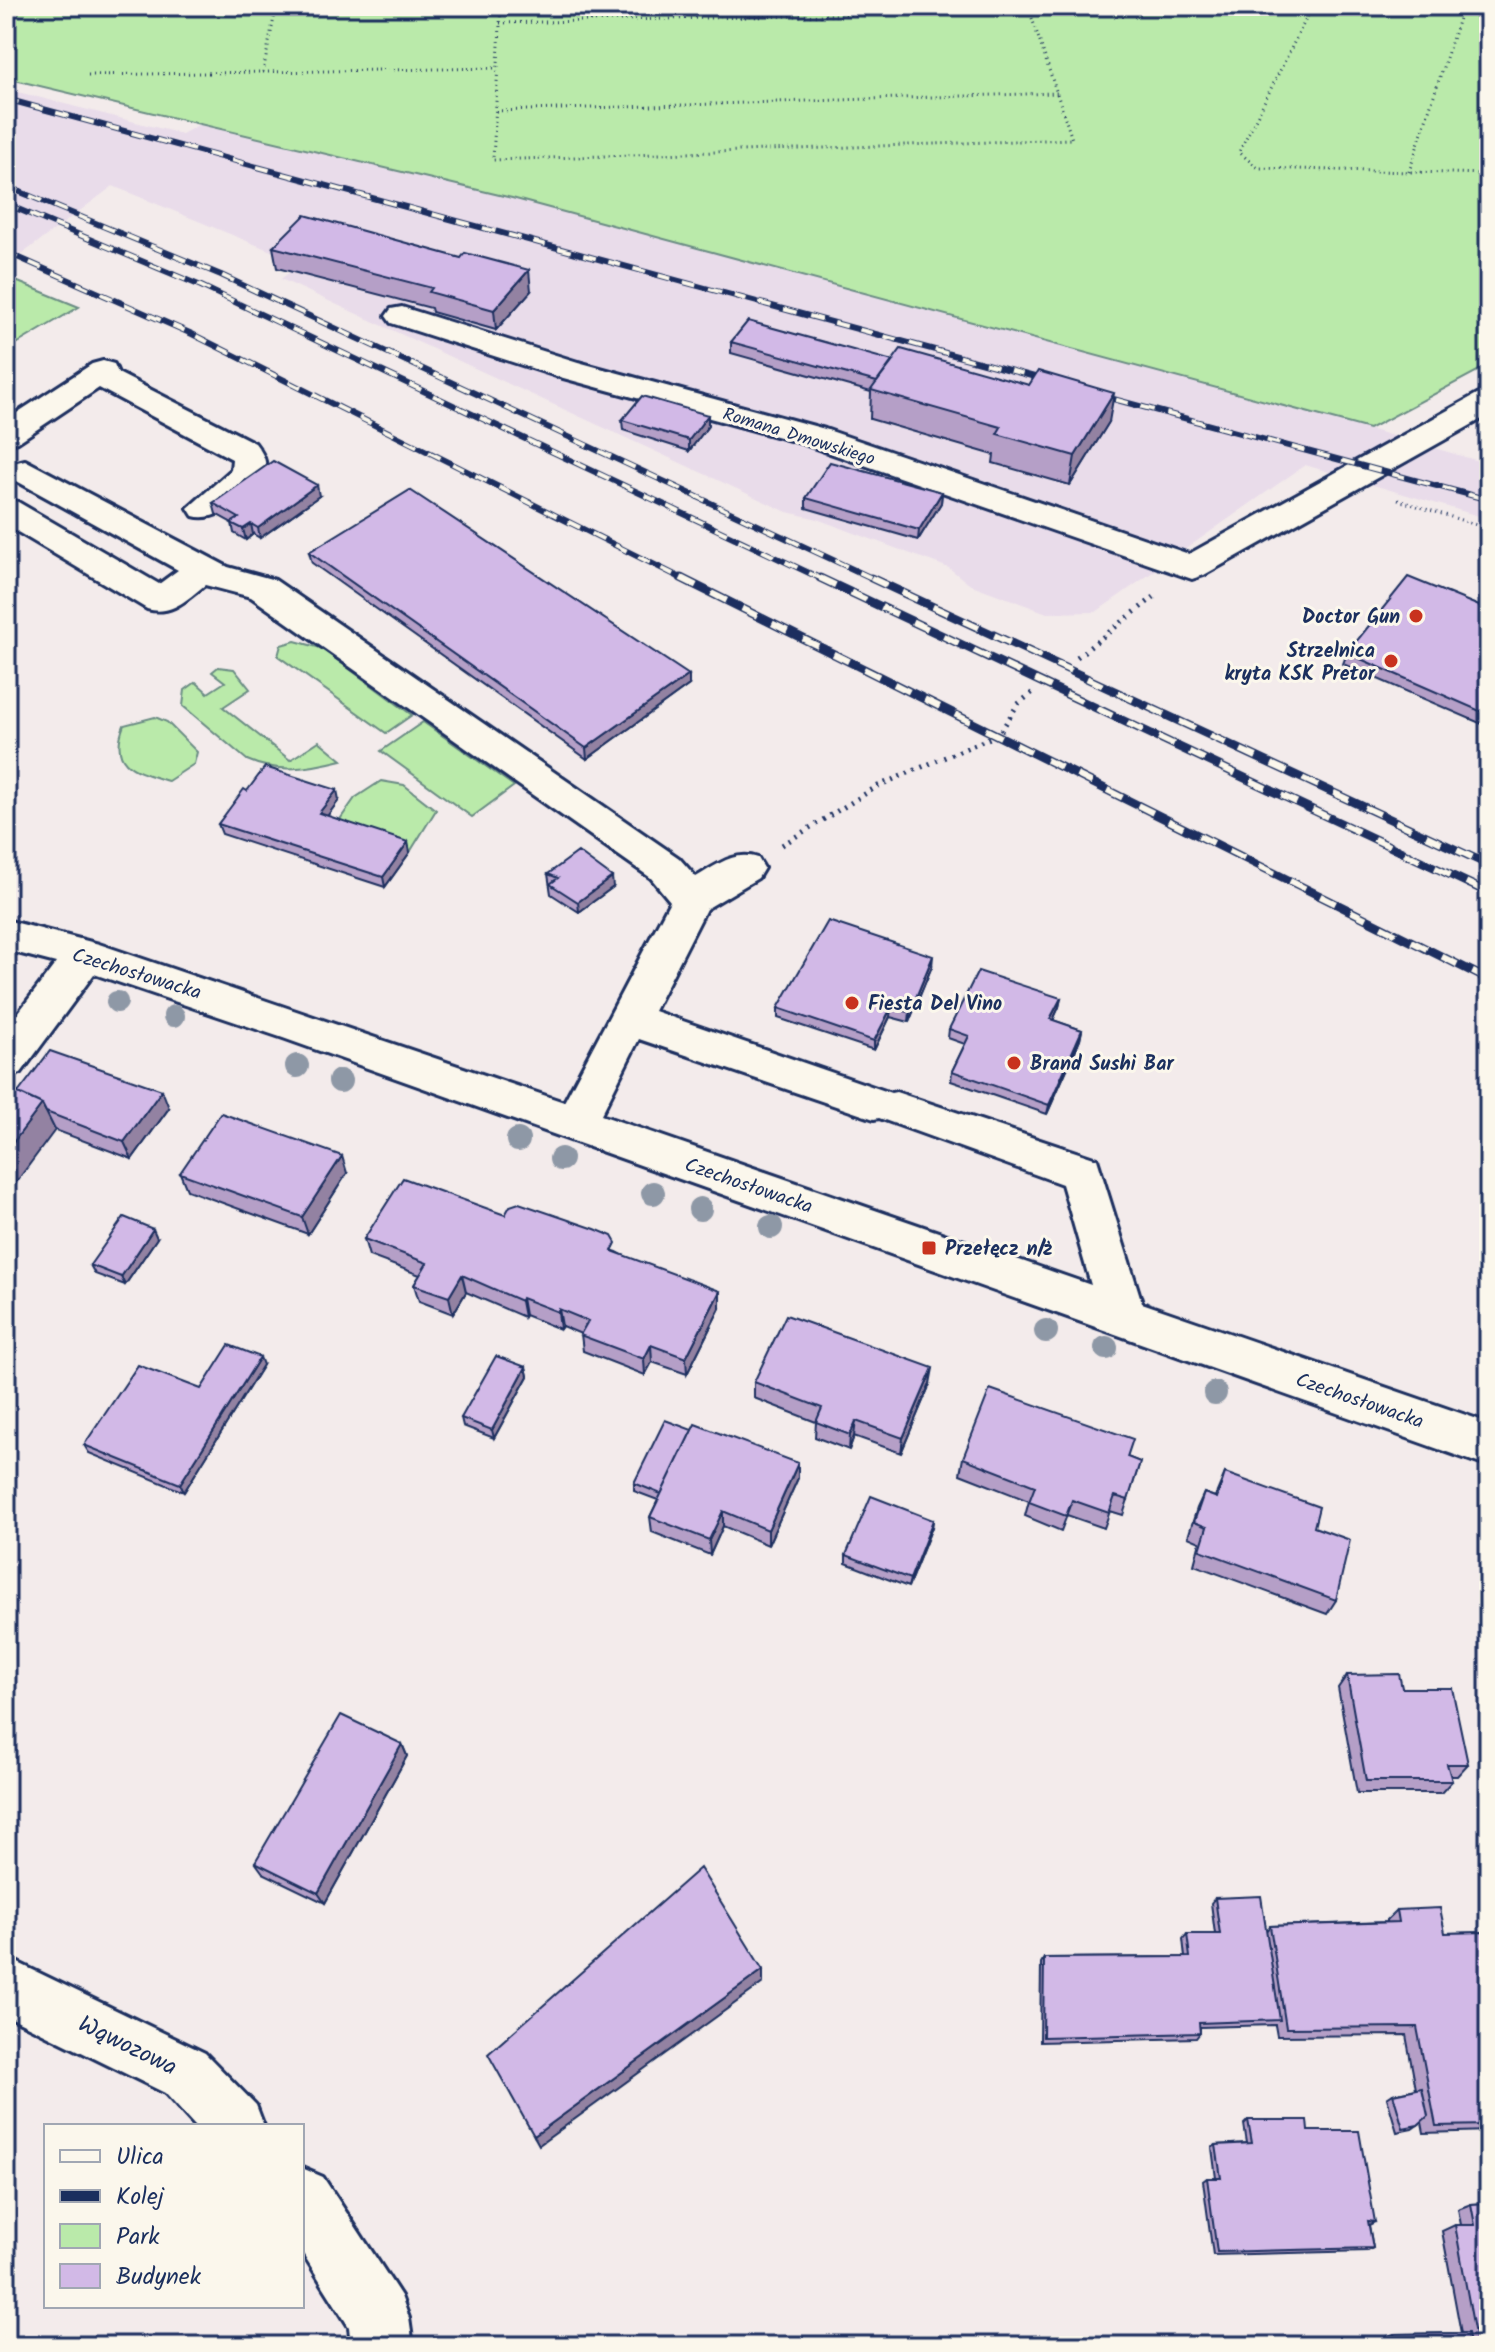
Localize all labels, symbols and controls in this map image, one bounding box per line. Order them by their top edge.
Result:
street label: Romana Dmowskiego [719,400,878,474]
place label: Doctor Gun [1302,602,1400,634]
marker: Doctor Gun [1407,607,1425,625]
place label: Strzelnica kryta KSK Pretor [1224,636,1376,691]
marker: Strzelnica kryta KSK Pretor [1382,652,1400,670]
street label: Czechosłowacka [68,940,205,1010]
place label: Fiesta Del Vino [868,989,1002,1021]
marker: Fiesta Del Vino [843,994,861,1012]
place label: Brand Sushi Bar [1030,1049,1174,1081]
marker: Brand Sushi Bar [1005,1054,1023,1072]
street label: Czechosłowacka [680,1150,817,1224]
place label: Przełęcz n/ż [945,1234,1052,1266]
marker: Przełęcz n/ż [920,1239,938,1257]
street label: Czechosłowacka [1291,1365,1428,1439]
street label: Wąwozowa [71,2006,184,2087]
legend [44,2124,304,2308]
text: Ulica [116,2138,164,2177]
text: Kolej [116,2178,165,2217]
text: Park [116,2218,160,2257]
text: Budynek [116,2258,202,2297]

